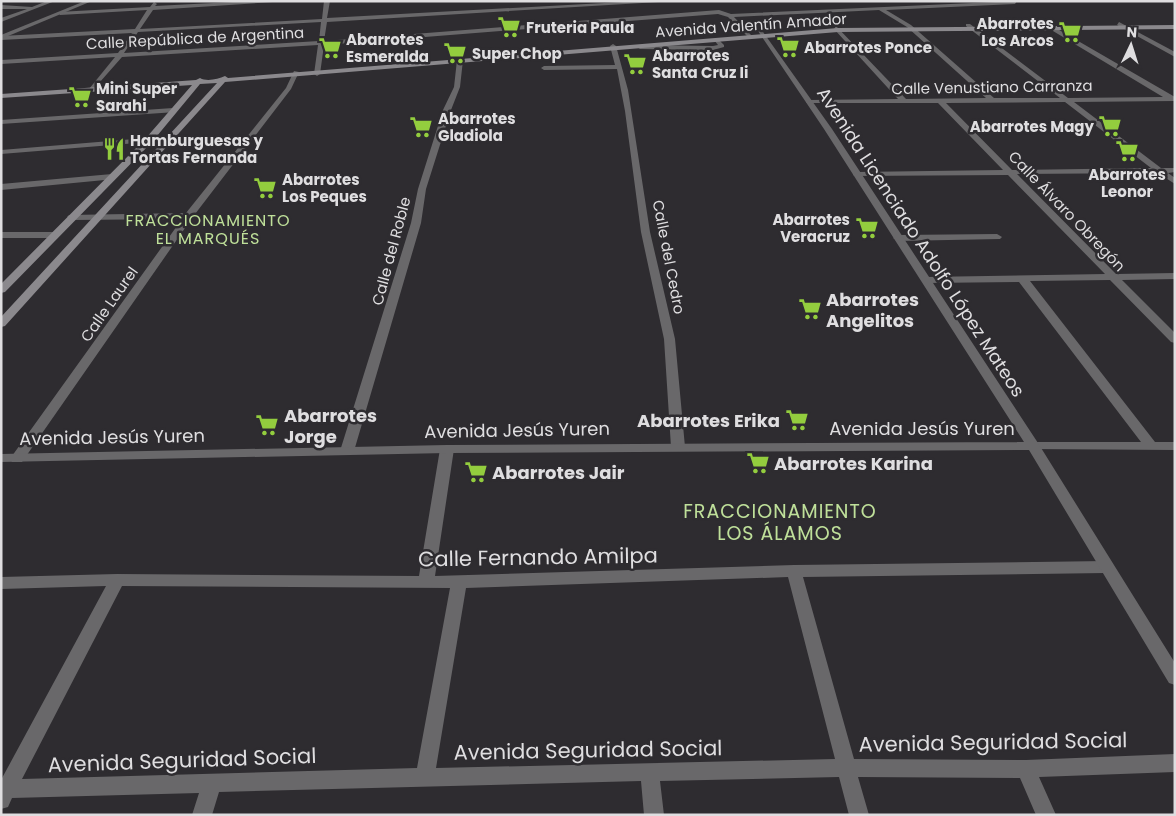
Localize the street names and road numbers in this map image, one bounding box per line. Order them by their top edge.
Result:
street label: Avenida Valentín Amador [654,8,848,42]
street label: Calle República de Argentina [85,22,305,54]
street label: Calle Venustiano Carranza [891,75,1093,99]
street label: Avenida Licenciado Adolfo López Mateos [811,82,1031,402]
street label: Calle Álvaro Obregón [1004,146,1130,276]
street label: Calle del Roble [366,194,416,308]
street label: Calle del Cedro [648,198,690,316]
street label: Calle Laurel [75,262,143,346]
street label: Avenida Jesús Yuren [424,416,610,444]
street label: Avenida Jesús Yuren [829,416,1015,441]
street label: Avenida Jesús Yuren [19,423,205,451]
street label: Calle Fernando Amilpa [418,540,658,574]
street label: Avenida Seguridad Social [858,725,1128,759]
street label: Avenida Seguridad Social [453,733,723,767]
street label: Avenida Seguridad Social [47,741,317,779]

